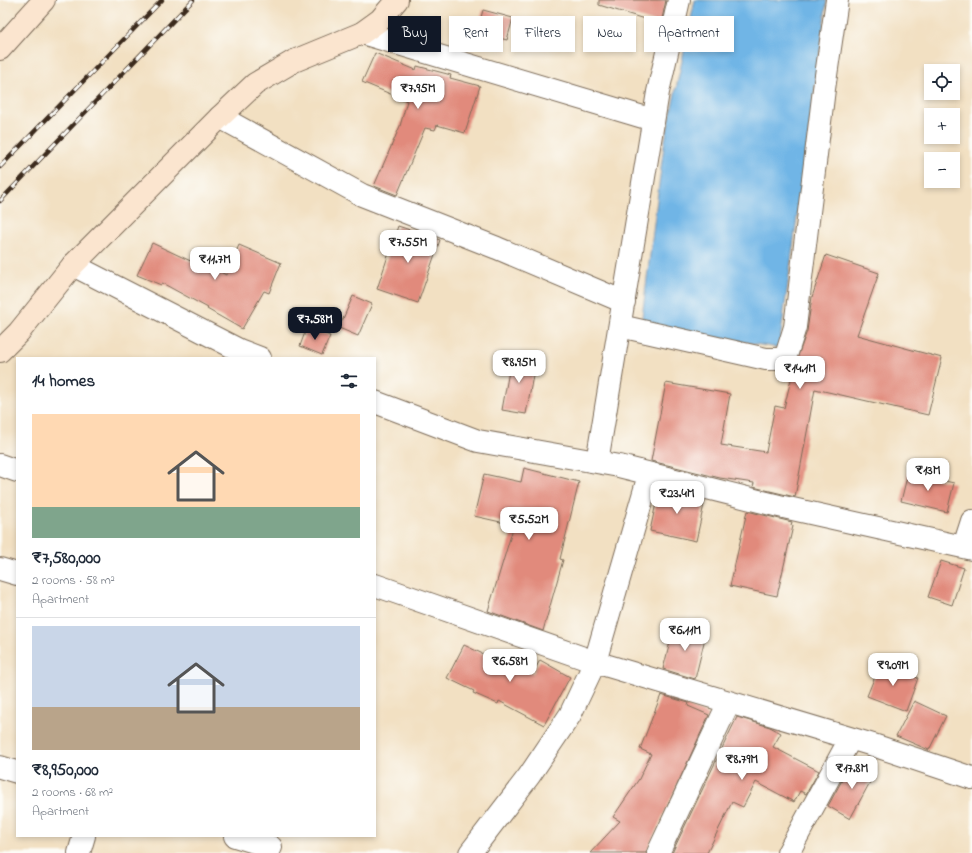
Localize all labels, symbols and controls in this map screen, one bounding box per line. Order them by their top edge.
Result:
chip: Buy [388,16,441,52]
chip: Rent [449,16,503,52]
chip: Filters [511,16,575,52]
chip: New [583,16,636,52]
chip: Apartment [644,16,734,52]
map controls [924,64,960,188]
button: locate [924,64,960,100]
pin: ₹7.95M [385,76,451,110]
text: ₹7.95M [400,79,436,98]
button: + [924,108,960,144]
button: − [924,152,960,188]
pin: ₹7.55M [375,230,441,264]
text: ₹7.55M [389,233,427,252]
pin: ₹11.7M [182,247,248,281]
text: ₹11.7M [199,250,231,269]
pin: ₹7.58M [282,307,348,341]
text: ₹7.58M [297,310,333,329]
pin: ₹8.95M [486,350,552,384]
text: ₹8.95M [502,353,536,372]
pin: ₹14.1M [767,356,833,390]
text: ₹14.1M [784,359,816,378]
text: 14 homes [32,369,95,394]
icon: filters [338,370,360,392]
icon: home [160,440,232,512]
pin: ₹13M [904,458,952,492]
text: ₹13M [915,461,941,480]
pin: ₹23.4M [644,481,710,515]
text: ₹23.4M [659,484,695,503]
pin: ₹5.52M [496,507,562,541]
text: ₹5.52M [509,510,549,529]
text: ₹7,580,000 [32,546,101,571]
text: 2 rooms · 58 m² [32,571,115,590]
text: Apartment [32,590,89,609]
pin: ₹6.11M [652,618,718,652]
text: ₹6.11M [669,621,701,640]
pin: ₹6.58M [477,649,543,683]
icon: home [160,652,232,724]
text: ₹6.58M [492,652,528,671]
pin: ₹9.09M [860,653,926,687]
text: ₹9.09M [877,656,909,675]
pin: ₹8.79M [709,747,775,781]
text: ₹8.79M [726,750,758,769]
pin: ₹17.8M [819,756,885,790]
text: ₹8,950,000 [32,758,99,783]
text: ₹17.8M [836,759,868,778]
text: 2 rooms · 68 m² [32,783,113,802]
text: Apartment [32,802,89,821]

